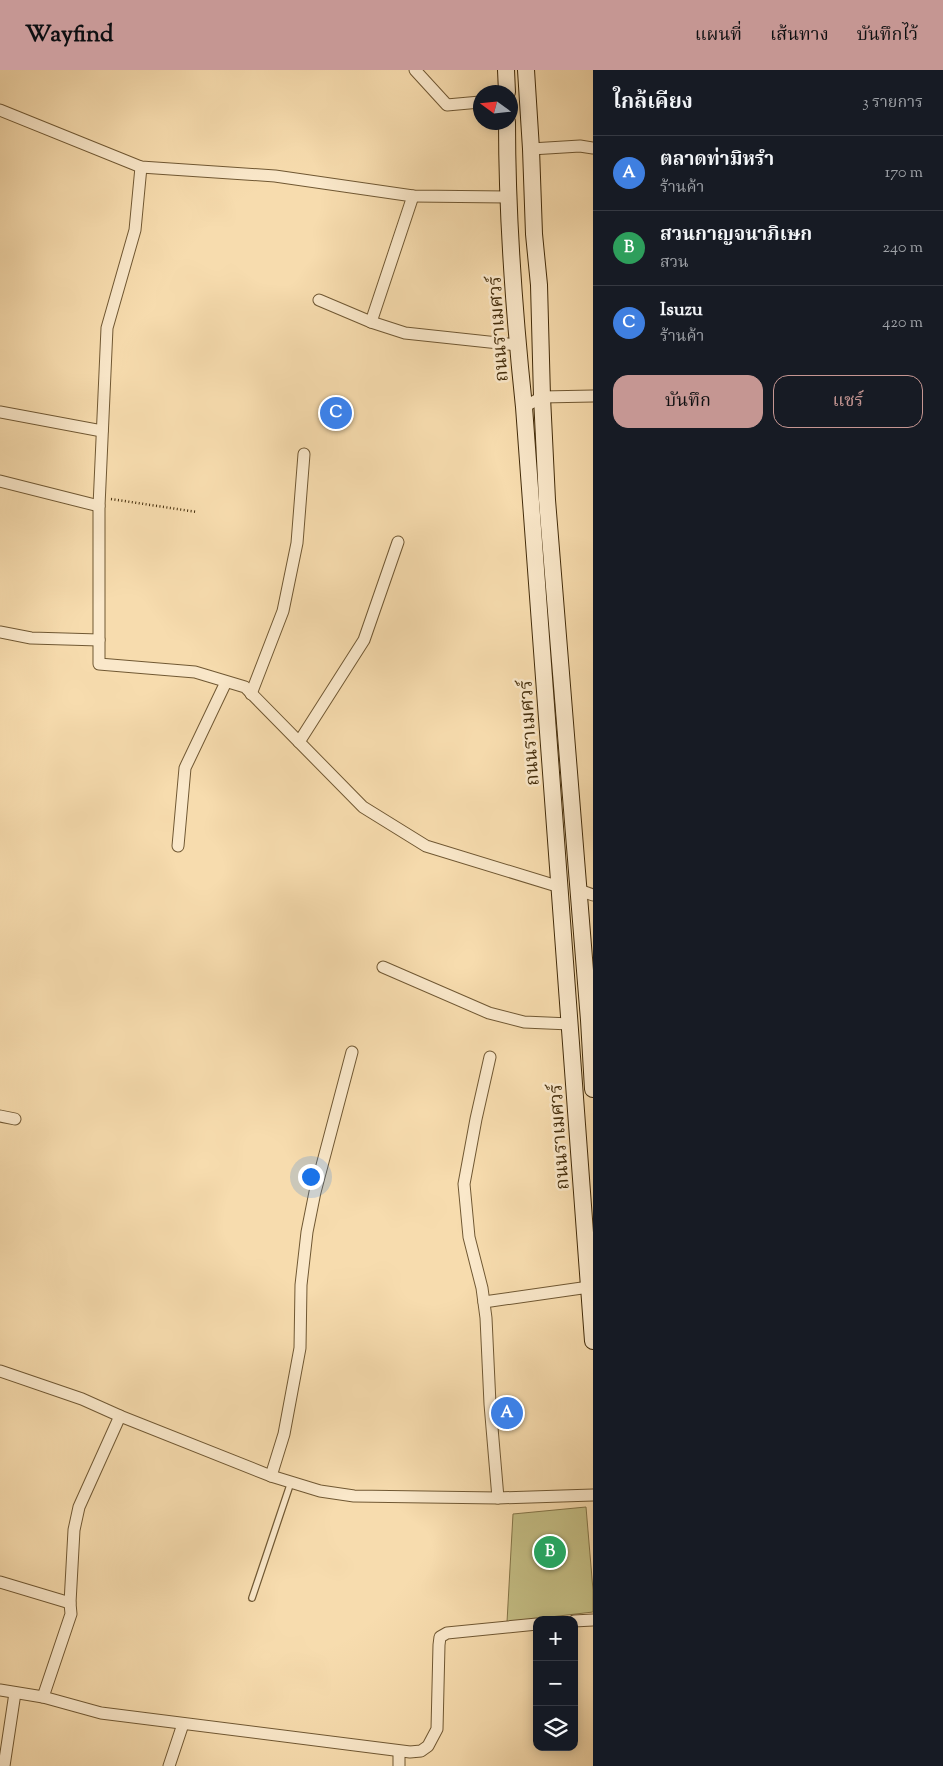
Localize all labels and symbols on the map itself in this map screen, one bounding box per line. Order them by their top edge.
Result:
north arrow [473,85,518,130]
street label: ถนนราเมศวร์ [482,274,517,383]
pin: C [320,394,352,432]
street label: ถนนราเมศวร์ [513,678,548,787]
street label: ถนนราเมศวร์ [543,1082,578,1191]
your location [298,1164,324,1190]
pin: A [491,1394,523,1432]
pin: B [534,1533,566,1571]

